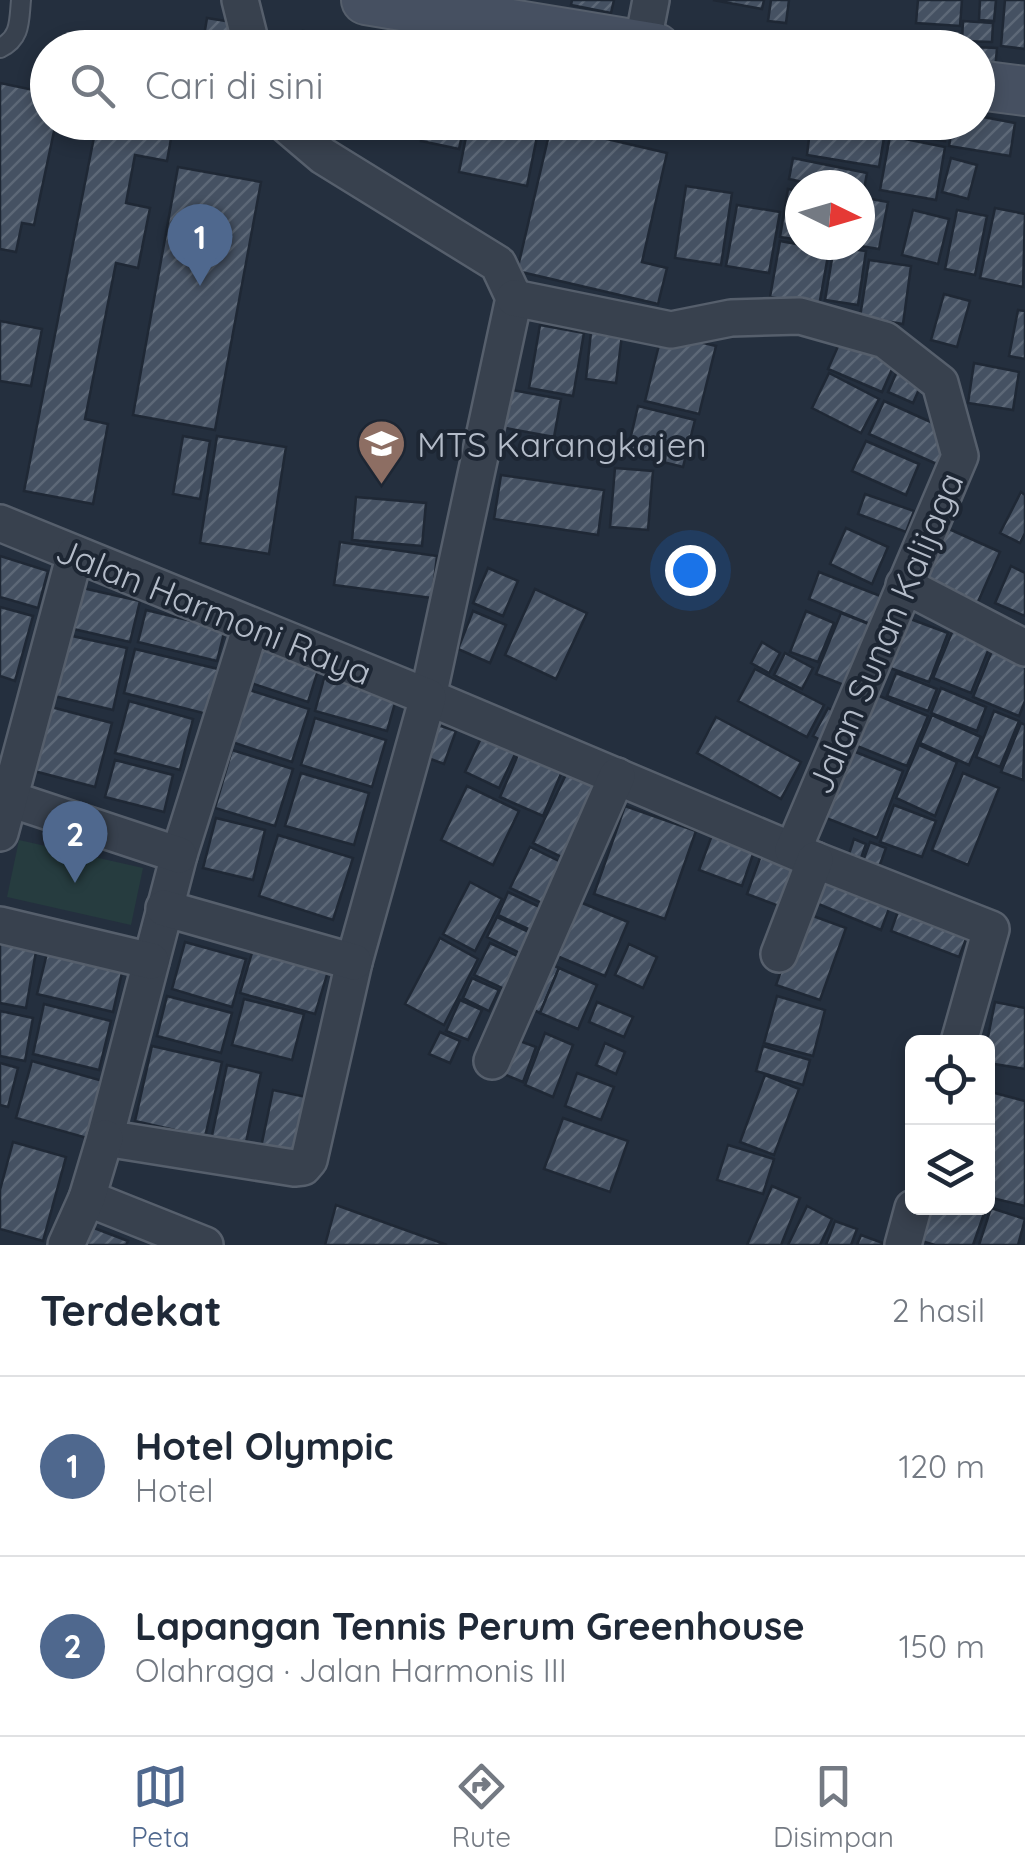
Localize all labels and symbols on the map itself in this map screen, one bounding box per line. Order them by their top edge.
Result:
north arrow [785,170,875,260]
pin: 1 [168,204,232,286]
school or university icon: MTS Karangkajen [356,418,408,486]
place label: MTS Karangkajen [417,422,707,466]
street label: Jalan Sunan Kalijaga [797,466,973,800]
street label: Jalan Harmoni Raya [50,528,378,694]
your location [665,545,716,596]
pin: 2 [42,800,108,883]

